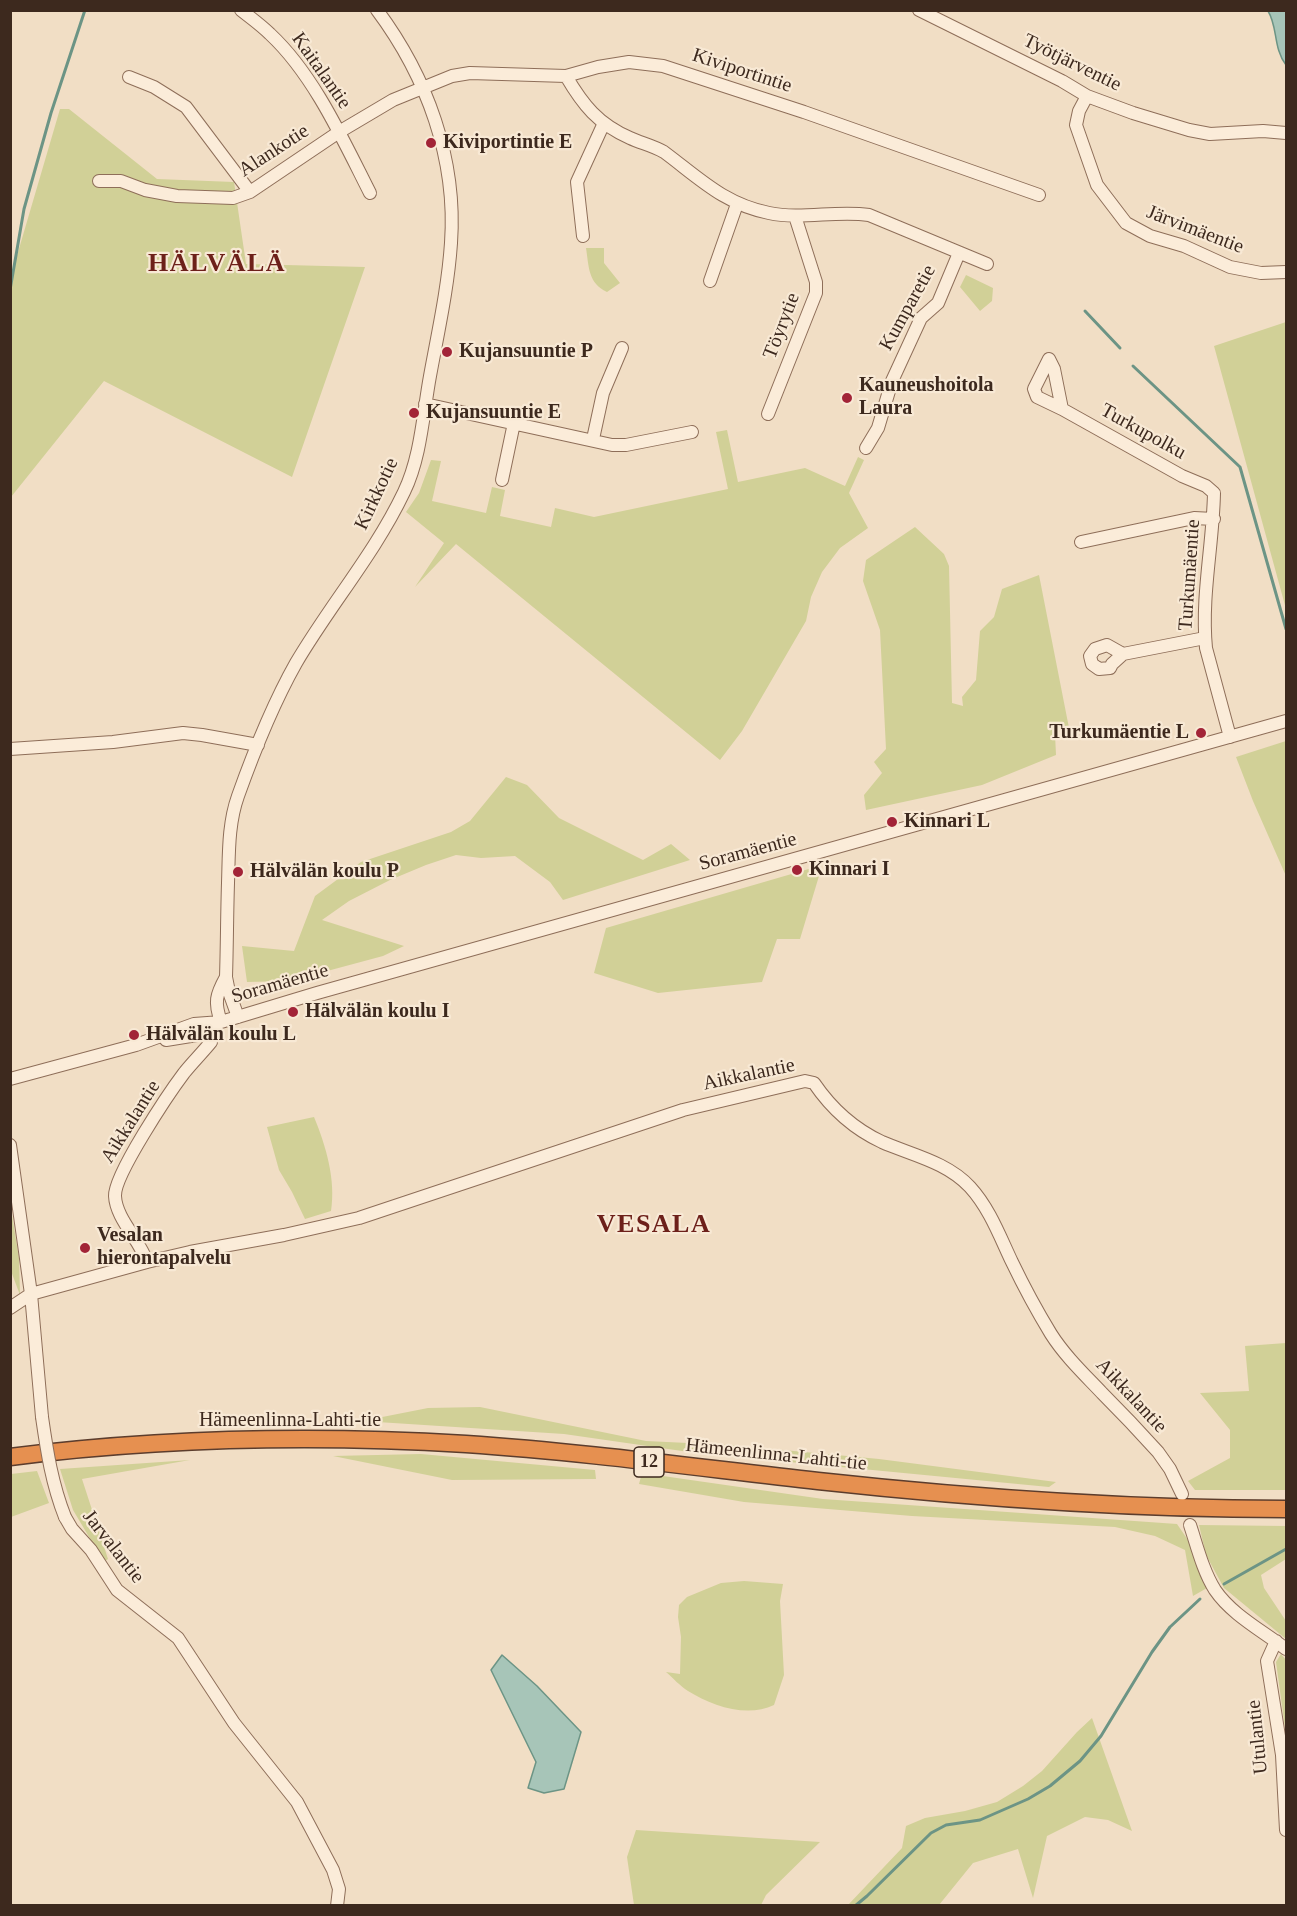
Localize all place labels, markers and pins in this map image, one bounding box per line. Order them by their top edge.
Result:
place label: Kiviportintie E [443,131,572,155]
marker: Kiviportintie E [424,136,438,150]
place label: Kujansuuntie P [459,340,593,364]
marker: Kujansuuntie P [440,345,454,359]
place label: Kauneushoitola Laura [859,374,993,421]
marker: Kauneushoitola Laura [840,391,854,405]
place label: Kujansuuntie E [426,401,561,425]
marker: Kujansuuntie E [407,406,421,420]
place label: Turkumäentie L [1049,721,1189,745]
marker: Turkumäentie L [1194,726,1208,740]
place label: Kinnari L [904,810,990,834]
marker: Kinnari L [885,815,899,829]
place label: Kinnari I [809,858,890,882]
place label: Hälvälän koulu P [250,860,399,884]
marker: Kinnari I [790,863,804,877]
marker: Hälvälän koulu P [231,865,245,879]
place label: Hälvälän koulu I [305,1000,450,1024]
marker: Hälvälän koulu I [286,1005,300,1019]
place label: Hälvälän koulu L [146,1023,296,1047]
marker: Hälvälän koulu L [127,1028,141,1042]
place label: Vesalan hierontapalvelu [97,1224,231,1271]
marker: Vesalan hierontapalvelu [78,1241,92,1255]

